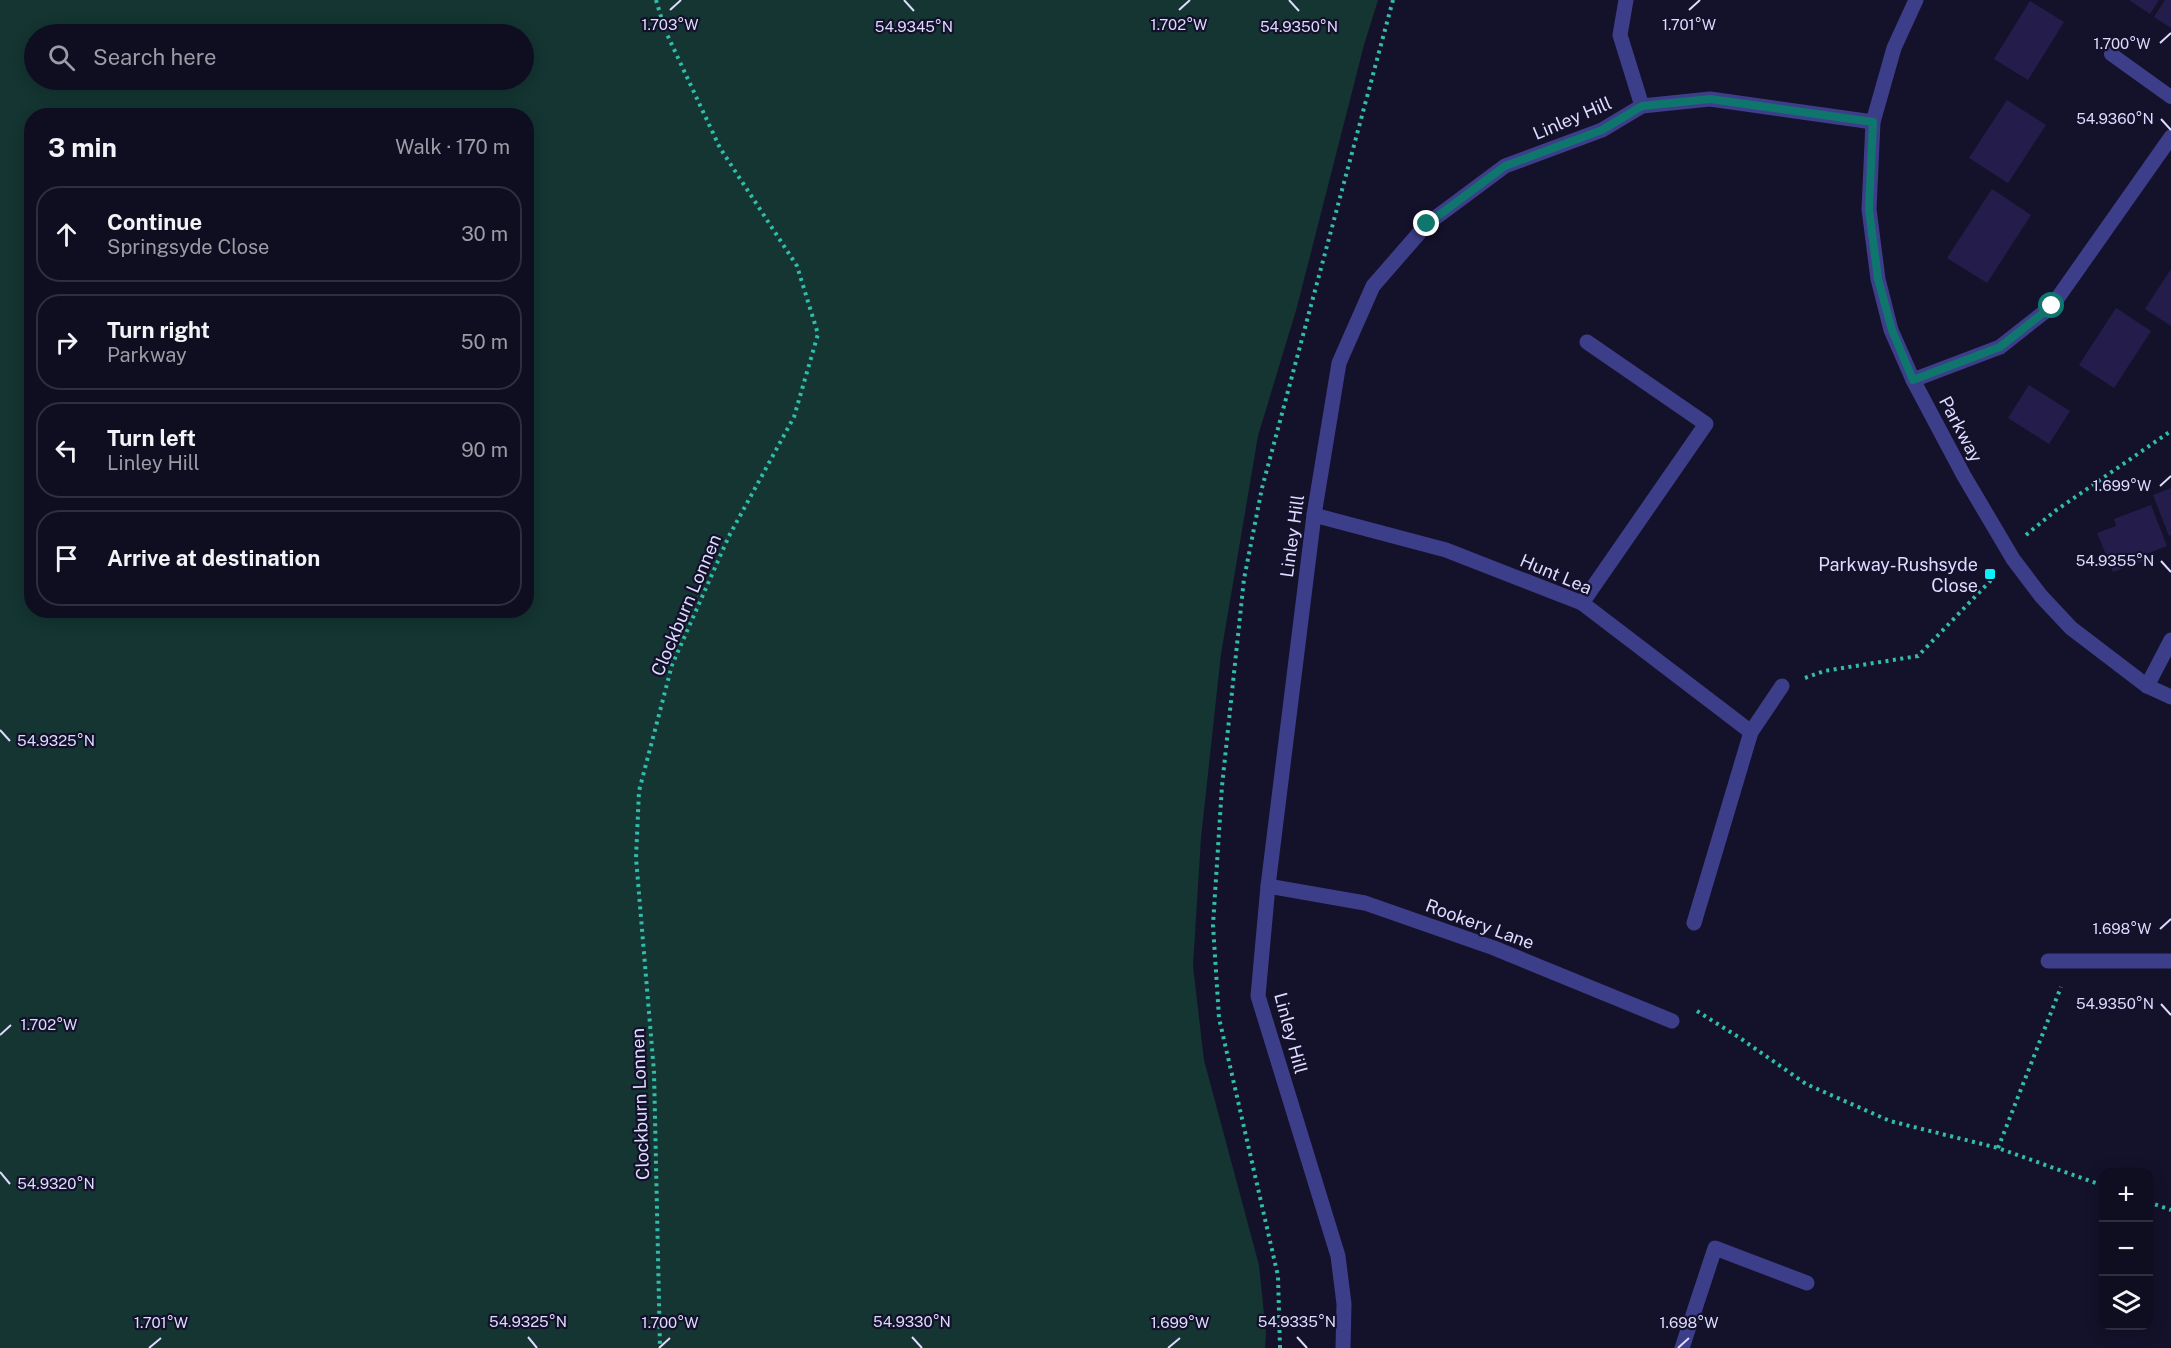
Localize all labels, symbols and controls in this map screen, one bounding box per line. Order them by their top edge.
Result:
text: 1.703°W [641,16,699,33]
text: 1.702°W [1151,16,1207,33]
text: 1.701°W [1662,16,1716,33]
text: 54.9345°N [875,18,953,35]
text: 54.9350°N [1260,18,1338,35]
search box [24,24,534,90]
text: 1.700°W [2094,35,2150,52]
icon: search [45,41,78,74]
text: Search here [93,44,217,70]
street label: Linley Hill [1530,92,1614,144]
text: 54.9360°N [2076,110,2154,127]
text: 3 min [48,132,117,163]
text: Walk · 170 m [395,135,510,159]
text: Continue [107,209,202,235]
route end [1413,210,1439,236]
icon: ahead [50,218,83,251]
text: 30 m [461,222,508,246]
text: Springsyde Close [107,235,269,259]
route start [2038,292,2064,318]
text: Turn right [107,317,210,343]
icon: right [50,326,83,359]
text: 50 m [461,330,508,354]
text: Parkway [107,343,187,367]
street label: Parkway [1935,392,1987,466]
text: Turn left [107,425,196,451]
icon: left [50,434,83,467]
text: 90 m [461,438,508,462]
text: Linley Hill [107,451,200,475]
text: 1.699°W [2093,477,2151,494]
street label: Linley Hill [1276,493,1308,579]
street label: Clockburn Lonnen [647,531,725,679]
icon: arrive [50,542,83,575]
text: Arrive at destination [107,545,320,571]
street label: Hunt Lea [1517,550,1595,598]
text: 54.9355°N [2076,552,2154,569]
place label: Parkway-Rushsyde Close [1818,554,1978,596]
marker: Parkway-Rushsyde Close [1983,567,1997,581]
text: 54.9325°N [17,732,95,749]
street label: Rookery Lane [1423,895,1537,953]
text: 1.698°W [2093,920,2151,937]
street label: Linley Hill [1270,990,1312,1076]
text: 54.9350°N [2076,995,2154,1012]
text: 1.702°W [21,1016,77,1033]
street label: Clockburn Lonnen [627,1028,653,1180]
map controls [2099,1168,2153,1330]
button: + [2099,1168,2153,1222]
text: 54.9320°N [17,1175,95,1192]
button: − [2099,1222,2153,1276]
button: layers [2099,1276,2153,1330]
text: 54.9325°N [489,1313,567,1330]
text: 54.9330°N [873,1313,951,1330]
text: 54.9335°N [1258,1313,1336,1330]
text: 1.701°W [134,1314,188,1331]
text: 1.700°W [642,1314,698,1331]
text: 1.699°W [1151,1314,1209,1331]
text: 1.698°W [1660,1314,1718,1331]

